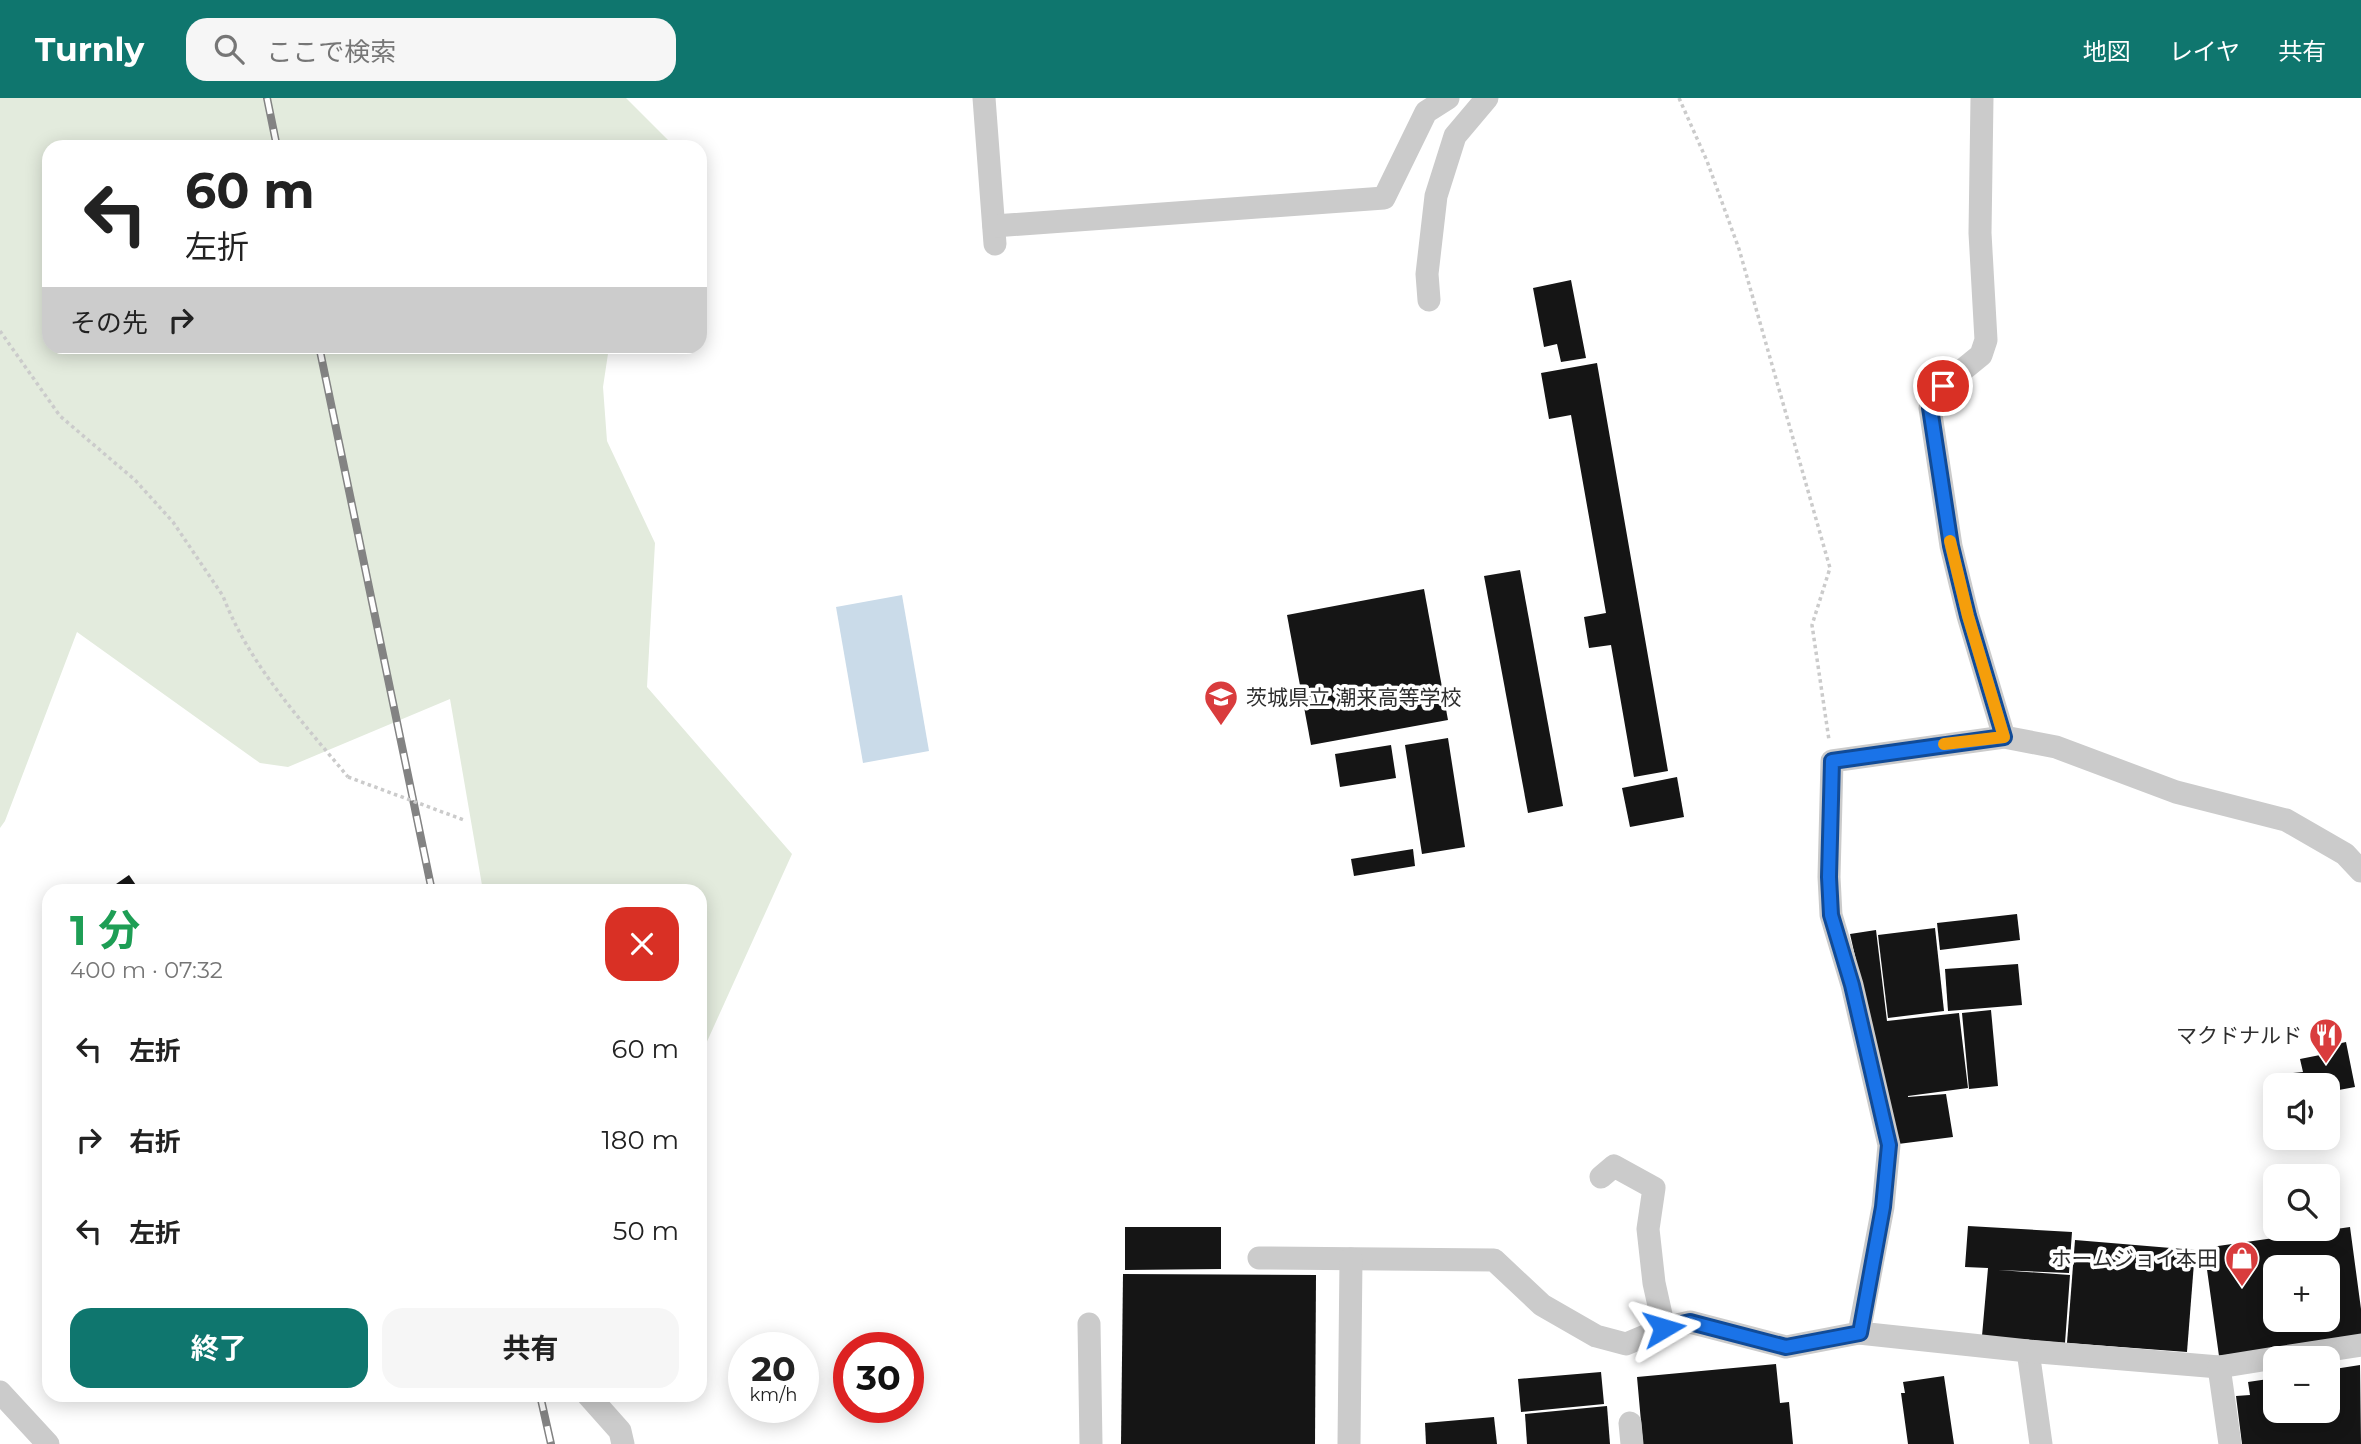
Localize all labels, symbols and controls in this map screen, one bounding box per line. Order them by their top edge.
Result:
search box [186,18,676,81]
text: Turnly [35,29,144,69]
icon: search [210,30,248,68]
text: ここで検索 [266,36,396,68]
text: 地図 [2083,37,2131,66]
text: レイヤ [2169,37,2240,66]
text: 共有 [2278,37,2326,66]
text: 60 m [185,161,315,220]
icon: left [70,168,161,259]
text: 左折 [185,227,249,266]
icon: right [162,301,200,339]
text: その先 [70,307,148,339]
pin [1913,356,1973,416]
icon: arrive [1924,367,1962,405]
school or university icon: 茨城県立 潮来高等学校 [1202,678,1240,727]
place label: 茨城県立 潮来高等学校 [1246,685,1462,710]
text: 1 分 [70,904,140,956]
button: close [605,907,679,981]
text: 400 m · 07:32 [70,956,223,984]
restaurant icon: マクドナルド [2307,1016,2345,1065]
place label: マクドナルド [2176,1023,2302,1048]
icon: left [70,1030,108,1068]
text: 60 m [612,1033,679,1065]
text: 左折 [129,1035,181,1067]
map controls [2263,1073,2340,1423]
button: sound [2263,1073,2340,1150]
icon: right [70,1121,108,1159]
text: 180 m [601,1124,679,1156]
text: 右折 [129,1126,181,1158]
button: search [2263,1164,2340,1241]
icon: left [70,1212,108,1250]
text: 50 m [613,1215,679,1247]
text: 左折 [129,1217,181,1249]
shop icon: ホームジョイ本田 [2223,1239,2261,1288]
place label: ホームジョイ本田 [2051,1246,2218,1271]
button: + [2263,1255,2340,1332]
position arrow [1627,1291,1701,1365]
button: 終了 [70,1308,368,1388]
button: 共有 [382,1308,679,1388]
speed limit sign: 30 [833,1332,924,1423]
button: − [2263,1346,2340,1423]
text: 20 [751,1347,796,1390]
text: km/h [749,1384,798,1406]

